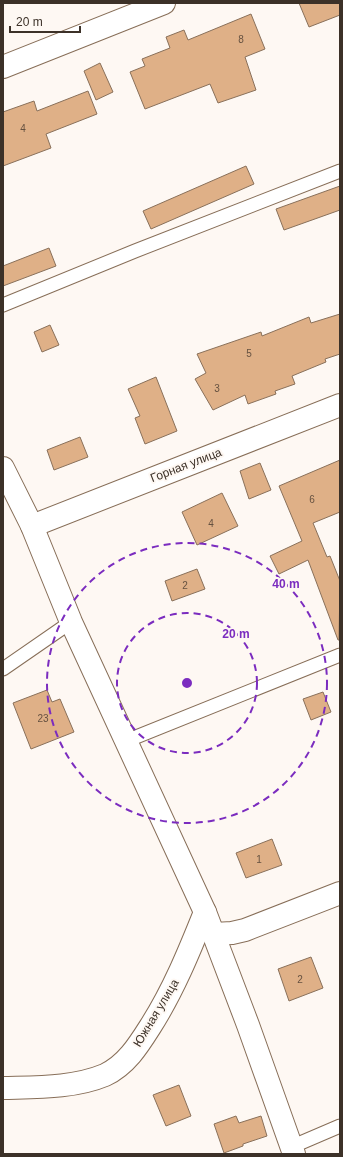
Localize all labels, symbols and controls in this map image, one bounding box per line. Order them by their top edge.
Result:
scale bar [10,8,80,34]
text: 20 m [16,15,43,29]
house number: 8 [238,34,244,45]
house number: 4 [20,123,26,134]
house number: 5 [246,348,252,359]
house number: 3 [214,383,220,394]
street label: Горная улица [148,445,224,485]
house number: 6 [309,494,315,505]
house number: 4 [208,518,214,529]
text: 40 m [272,577,300,591]
house number: 2 [182,580,188,591]
text: 20 m [222,627,250,641]
centre of rings [180,676,194,690]
house number: 23 [37,713,49,724]
house number: 1 [256,854,262,865]
house number: 2 [297,974,303,985]
street label: Южная улица [130,976,182,1049]

